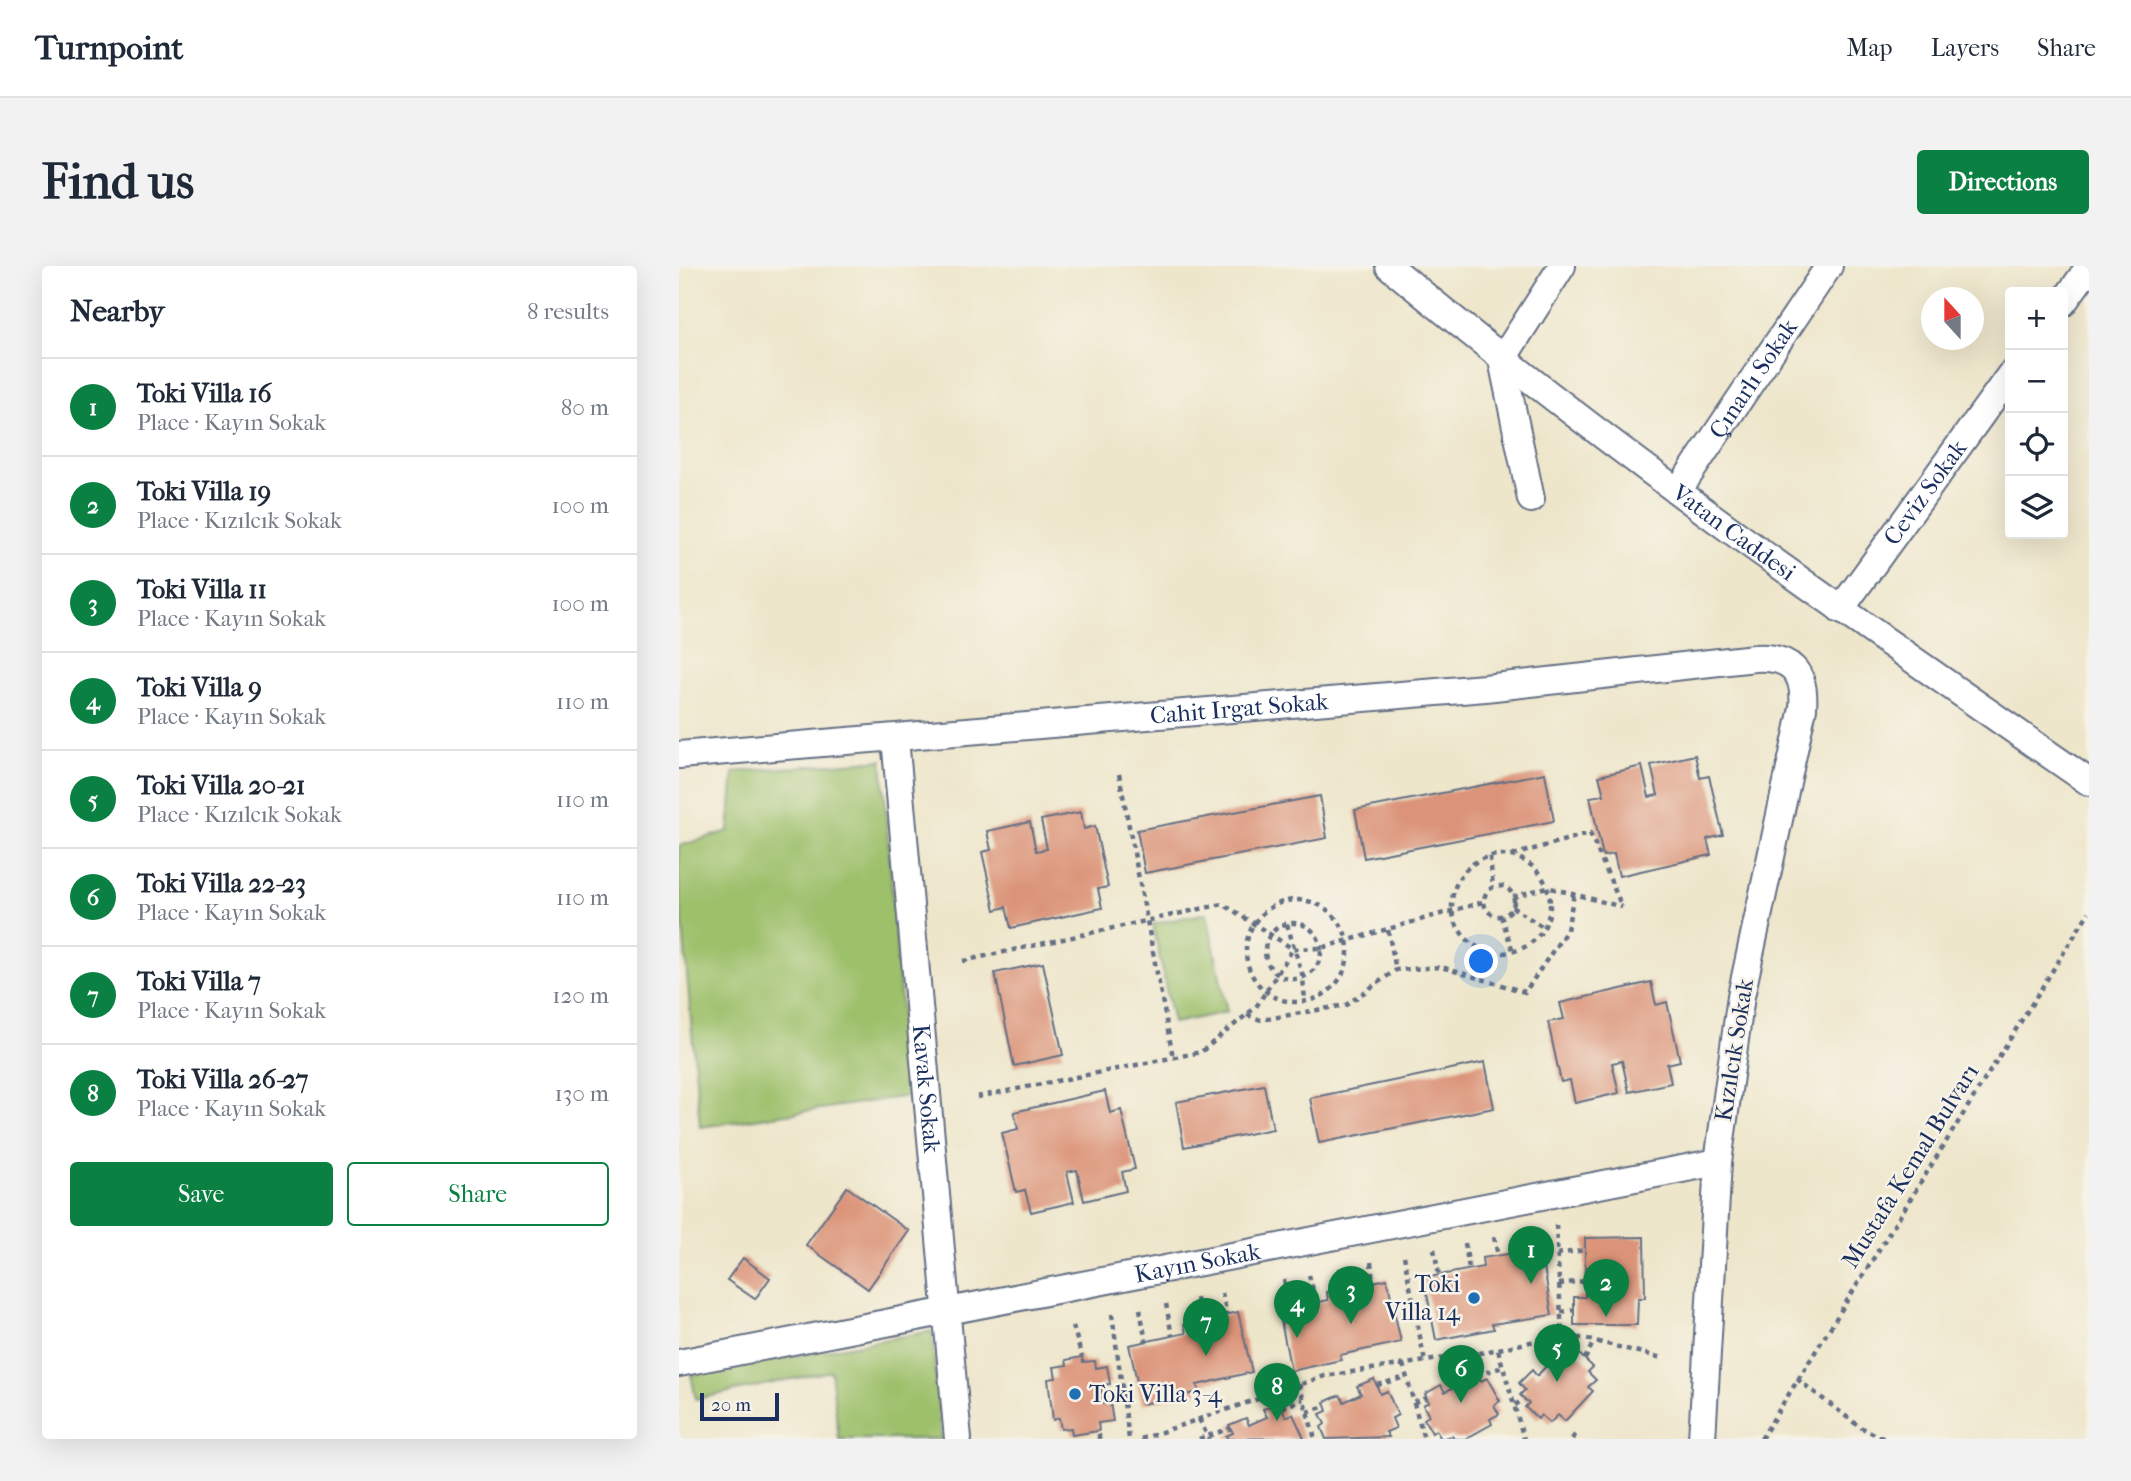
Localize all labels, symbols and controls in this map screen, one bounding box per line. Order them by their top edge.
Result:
text: Turnpoint [35,29,183,68]
text: Map [1847,34,1893,62]
text: Layers [1931,34,1999,62]
text: Share [2037,34,2096,62]
button: Directions [1917,150,2089,214]
text: Find us [42,153,194,211]
north arrow [1921,287,1984,350]
map controls [2005,287,2068,539]
button: + [2005,287,2068,350]
text: Nearby [70,294,165,329]
text: 8 results [527,298,609,325]
street label: Çınarlı Sokak [1703,314,1803,444]
button: − [2005,350,2068,413]
text: Toki Villa 16 [137,378,272,409]
text: 1 [89,394,97,421]
text: 80 m [561,394,609,421]
text: Place · Kayın Sokak [137,409,326,436]
button: locate [2005,413,2068,476]
street label: Ceviz Sokak [1878,434,1973,551]
text: Toki Villa 19 [137,476,271,507]
button: layers [2005,476,2068,539]
street label: Vatan Caddesi [1666,478,1801,586]
text: 2 [87,492,99,519]
text: 100 m [551,492,609,519]
text: Place · Kızılcık Sokak [137,507,342,534]
text: Toki Villa 11 [137,574,267,605]
text: 3 [88,590,98,617]
text: 100 m [551,590,609,617]
text: Place · Kayın Sokak [137,605,326,632]
text: Toki Villa 9 [137,672,262,703]
street label: Cahit Irgat Sokak [1149,687,1330,730]
text: 4 [86,688,100,715]
text: 110 m [556,688,609,715]
text: Place · Kayın Sokak [137,703,326,730]
text: Toki Villa 20-21 [137,770,305,801]
text: 5 [88,786,98,813]
text: 110 m [556,786,609,813]
text: Place · Kızılcık Sokak [137,801,342,828]
text: Toki Villa 22-23 [137,868,306,899]
text: 6 [87,884,99,911]
text: 110 m [556,884,609,911]
text: Place · Kayın Sokak [137,899,326,926]
your location [1464,944,1498,978]
text: Toki Villa 7 [137,966,261,997]
street label: Kızılcık Sokak [1709,976,1759,1123]
text: 7 [87,982,99,1009]
text: 120 m [552,982,609,1009]
text: Place · Kayın Sokak [137,997,326,1024]
street label: Kavak Sokak [907,1023,946,1155]
street label: Mustafa Kemal Bulvarı [1836,1059,1984,1273]
text: Toki Villa 26-27 [137,1064,308,1095]
text: 8 [87,1080,99,1107]
text: 130 m [555,1080,609,1107]
text: Place · Kayın Sokak [137,1095,326,1122]
button: Save [70,1162,333,1226]
button: Share [347,1162,609,1226]
pin: 1 [1508,1226,1554,1284]
street label: Kayın Sokak [1132,1237,1263,1289]
pin: 2 [1583,1259,1629,1317]
pin: 3 [1328,1266,1374,1324]
place label: Toki Villa 14 [1384,1270,1461,1326]
pin: 4 [1274,1280,1320,1338]
marker: Toki Villa 14 [1466,1290,1482,1306]
pin: 7 [1183,1298,1229,1356]
pin: 5 [1534,1324,1580,1382]
pin: 6 [1438,1345,1484,1403]
pin: 8 [1254,1363,1300,1421]
place label: Toki Villa 3-4 [1089,1380,1223,1408]
marker: Toki Villa 3-4 [1067,1386,1083,1402]
scale bar [700,1390,779,1422]
text: 20 m [711,1394,751,1416]

